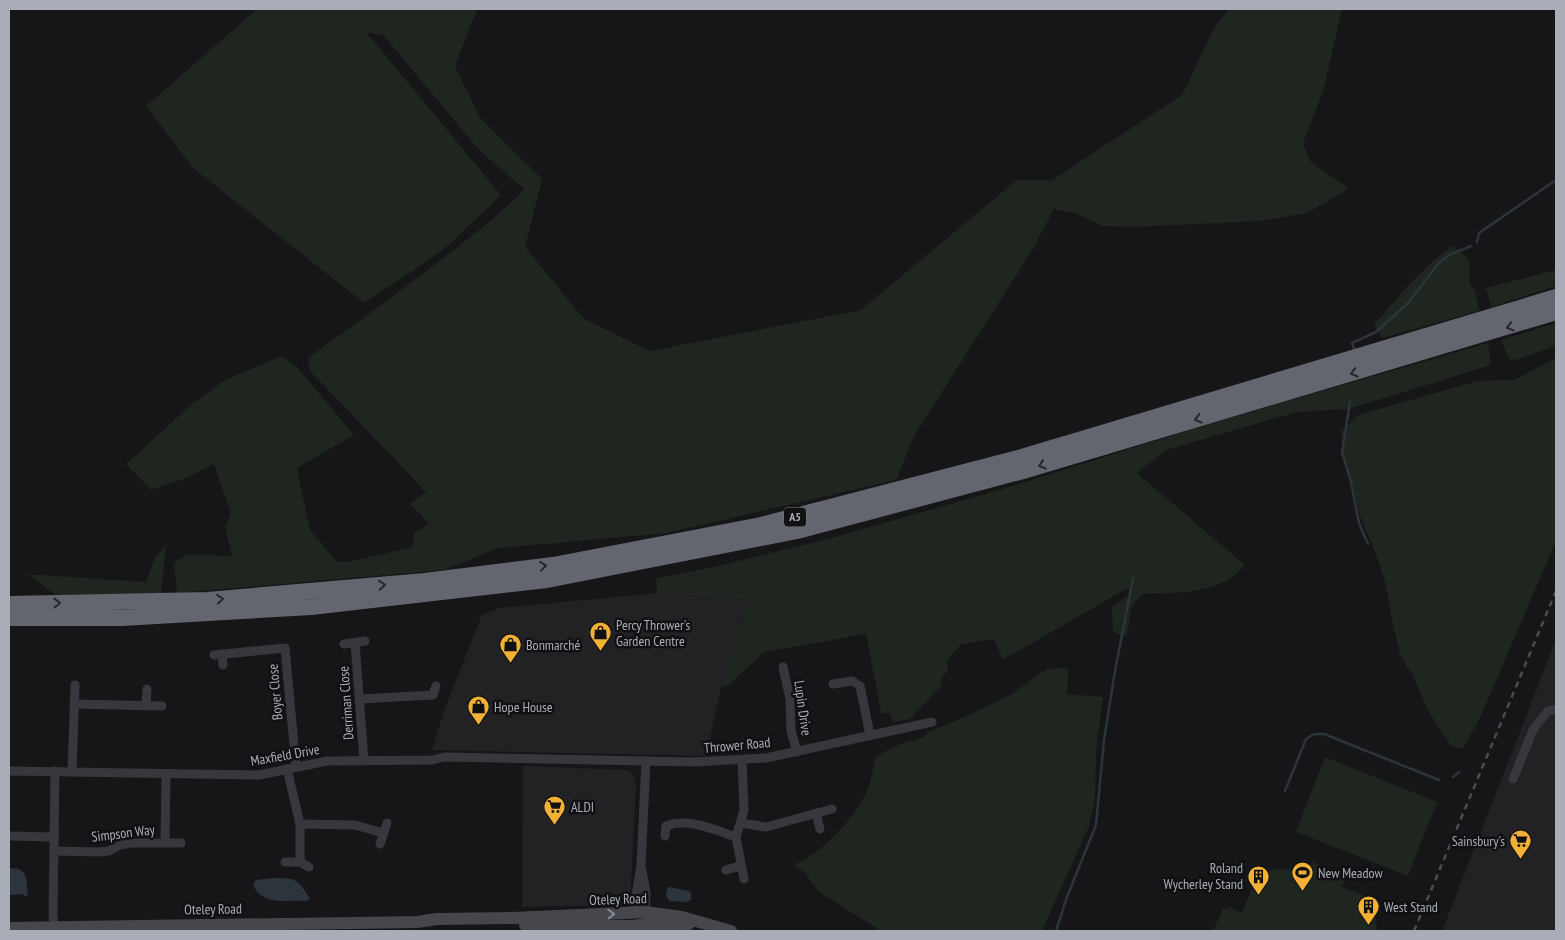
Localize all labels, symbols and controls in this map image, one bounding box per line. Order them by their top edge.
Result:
one-way arrow [1506,321,1514,331]
one-way arrow [1350,367,1358,377]
one-way arrow [1194,413,1203,423]
one-way arrow [1039,459,1047,469]
road number: A5 [784,508,806,526]
one-way arrow [539,562,548,572]
one-way arrow [378,580,386,591]
one-way arrow [216,594,224,605]
one-way arrow [54,598,62,608]
place label: Percy Thrower's Garden Centre [616,616,691,650]
shop icon: Percy Thrower's Garden Centre [588,621,612,652]
shop icon: Bonmarché [498,633,522,664]
place label: Bonmarché [526,636,580,654]
street label: Boyer Close [264,663,286,721]
street label: Derriman Close [334,665,358,740]
street label: Lupin Drive [790,679,816,737]
shop icon: Hope House [466,695,490,726]
place label: Hope House [494,698,553,716]
street label: Thrower Road [703,733,771,757]
street label: Maxfield Drive [249,740,321,770]
supermarket icon: ALDI [543,795,567,826]
place label: ALDI [571,798,594,816]
street label: Simpson Way [90,820,156,846]
supermarket icon: Sainsbury's [1509,829,1533,860]
place label: Sainsbury's [1452,832,1505,850]
place label: Roland Wycherley Stand [1163,859,1243,893]
sports icon: New Meadow [1290,861,1314,892]
building icon: Roland Wycherley Stand [1247,864,1271,895]
place label: New Meadow [1318,864,1383,882]
street label: Oteley Road [589,889,647,909]
building icon: West Stand [1356,895,1380,926]
place label: West Stand [1384,898,1438,916]
street label: Oteley Road [184,899,242,919]
one-way arrow [608,909,616,919]

